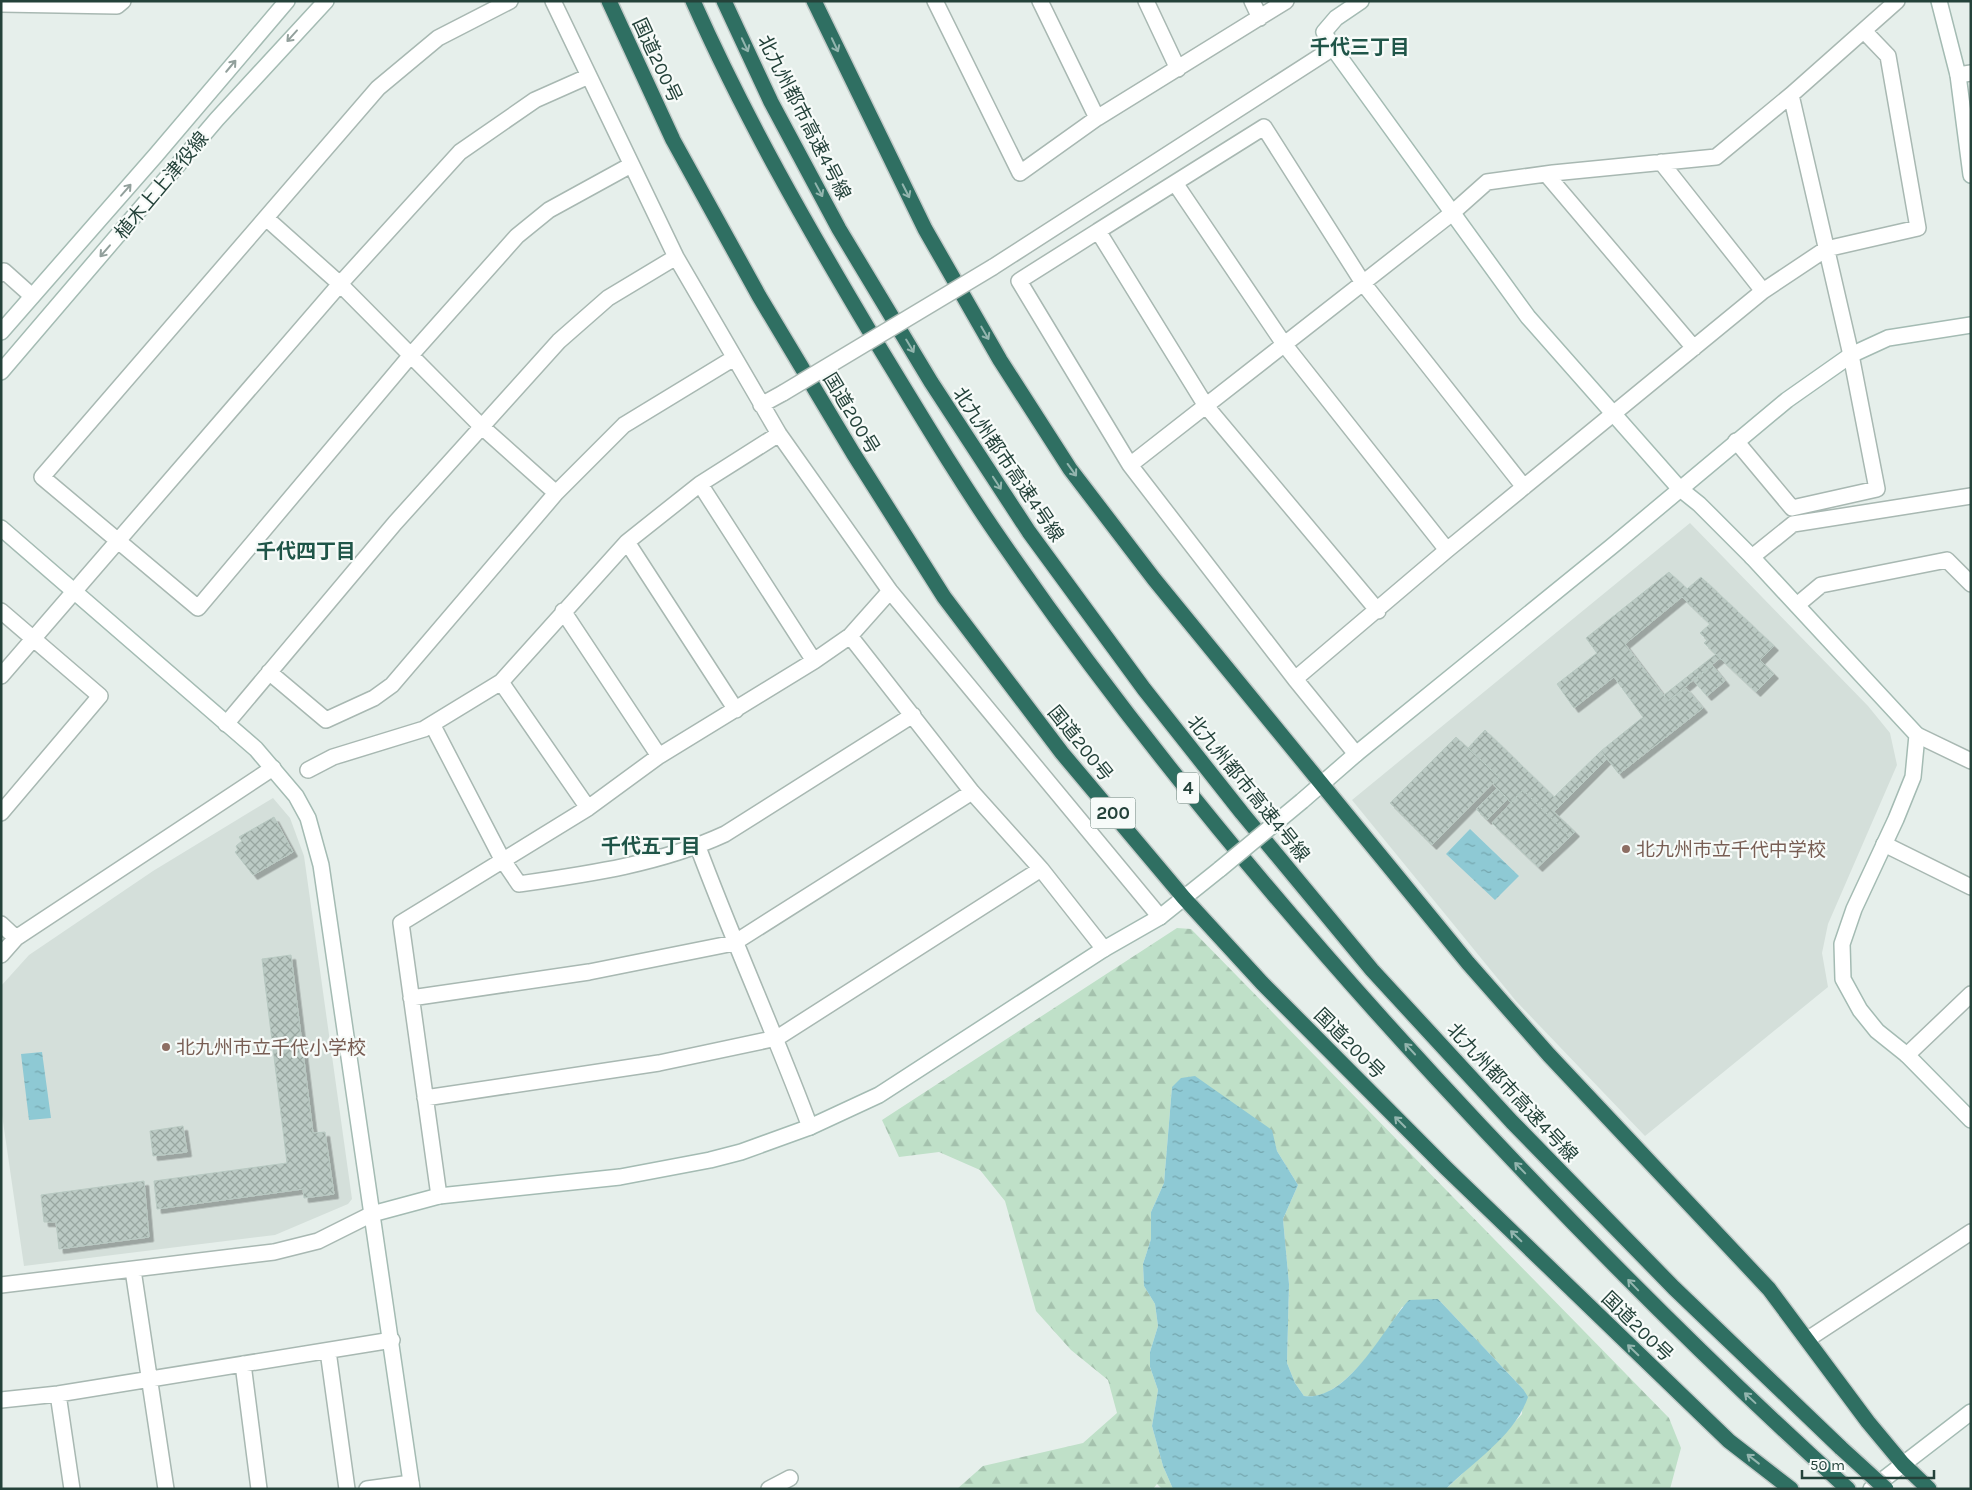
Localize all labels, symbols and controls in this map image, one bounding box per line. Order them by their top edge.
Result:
street label: 国道200号 [628,15,686,106]
one-way arrow [286,30,297,43]
street label: 北九州都市高速4号線 [753,32,855,203]
district label: 千代三丁目 [1310,36,1410,59]
one-way arrow [830,37,840,52]
one-way arrow [740,38,750,53]
one-way arrow [225,59,236,72]
street label: 植木上上津役線 [111,128,213,244]
one-way arrow [120,183,131,196]
one-way arrow [814,183,824,197]
one-way arrow [902,183,911,198]
one-way arrow [99,245,111,258]
one-way arrow [980,326,990,340]
one-way arrow [905,338,915,352]
street label: 国道200号 [818,369,884,458]
street label: 北九州都市高速4号線 [948,383,1068,546]
one-way arrow [1067,463,1077,477]
one-way arrow [992,475,1002,489]
district label: 千代四丁目 [256,540,356,563]
street label: 国道200号 [1043,702,1117,786]
street label: 北九州都市高速4号線 [1183,711,1314,866]
road number: 4 [1177,772,1199,804]
road number: 200 [1090,798,1136,828]
district label: 千代五丁目 [601,835,701,858]
place label: 北九州市立千代中学校 [1636,839,1826,861]
marker: 北九州市立千代中学校 [1620,843,1632,855]
street label: 国道200号 [1309,1004,1389,1084]
street label: 北九州都市高速4号線 [1442,1019,1582,1167]
place label: 北九州市立千代小学校 [176,1037,366,1059]
marker: 北九州市立千代小学校 [160,1041,172,1053]
one-way arrow [1404,1043,1416,1056]
one-way arrow [1394,1116,1407,1128]
one-way arrow [1515,1163,1527,1175]
one-way arrow [1510,1230,1522,1242]
one-way arrow [1627,1279,1639,1292]
street label: 国道200号 [1597,1287,1678,1366]
one-way arrow [1627,1344,1639,1356]
one-way arrow [1744,1392,1757,1404]
scale bar [1802,1448,1934,1480]
one-way arrow [1746,1454,1760,1464]
text: 50 m [1810,1456,1845,1474]

